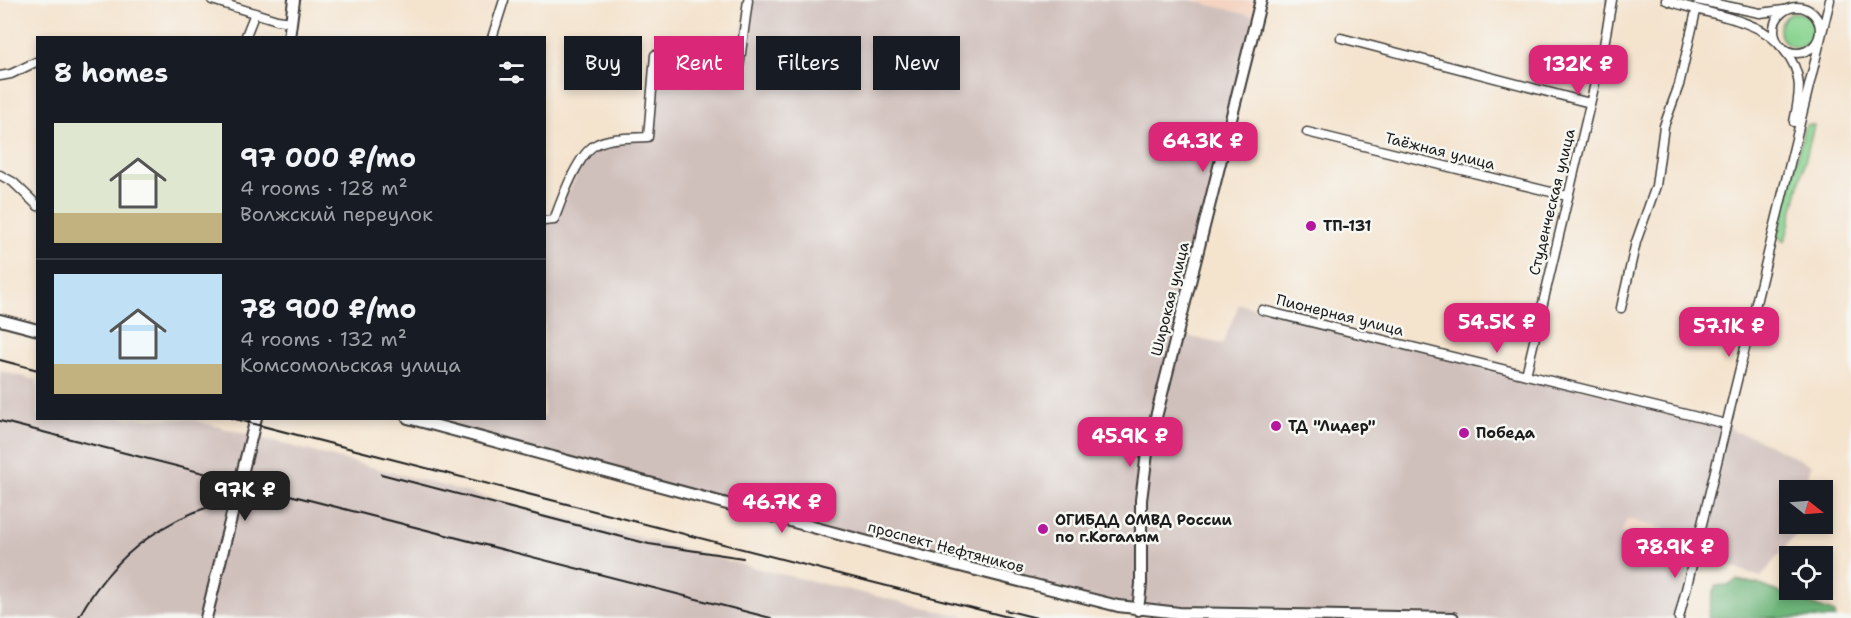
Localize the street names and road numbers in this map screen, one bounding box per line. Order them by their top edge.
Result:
street label: Студенческая улица [1524,126,1580,277]
street label: Таёжная улица [1383,128,1498,175]
street label: Широкая улица [1146,239,1194,358]
street label: Пионерная улица [1274,289,1407,341]
street label: проспект Нефтяников [866,517,1026,577]

